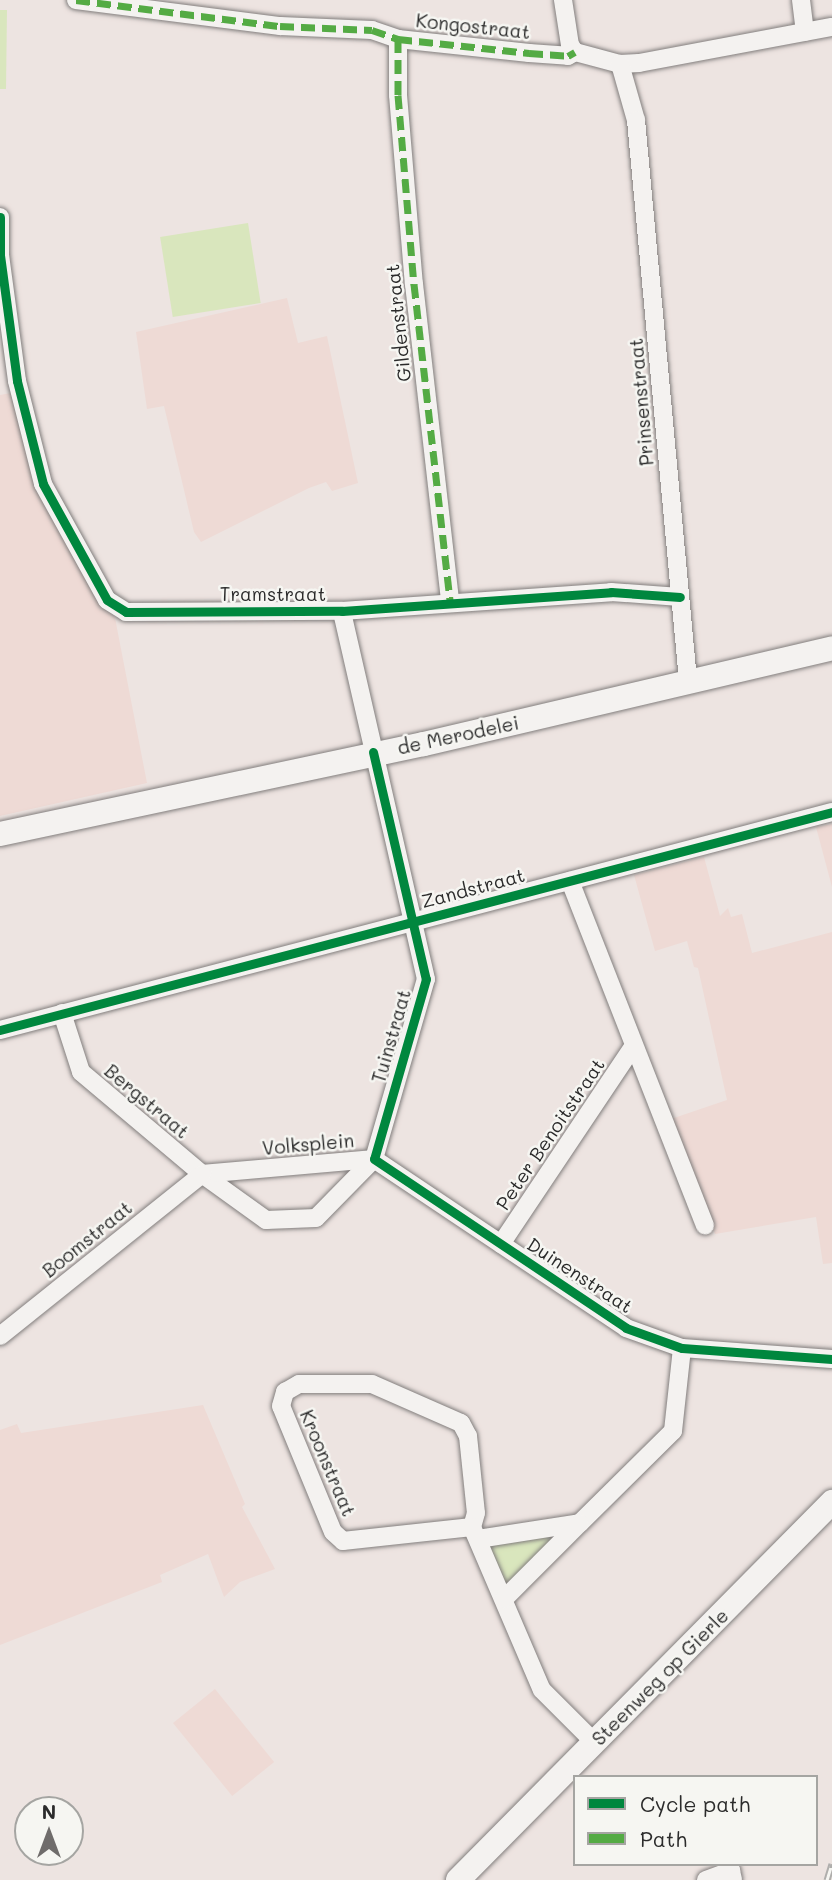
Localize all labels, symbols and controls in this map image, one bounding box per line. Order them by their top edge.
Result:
street label: Kongostraat [415,9,531,43]
street label: Gildenstraat [380,263,416,383]
street label: Prinsenstraat [624,337,658,467]
street label: Tramstraat [220,583,326,605]
street label: de Merodelei [395,711,521,759]
street label: Zandstraat [419,863,527,913]
street label: Tuinstraat [367,986,415,1086]
street label: Peter Benoitstraat [491,1054,609,1214]
street label: Bergstraat [100,1059,194,1143]
street label: Volksplein [261,1129,355,1159]
street label: Boomstraat [38,1196,136,1282]
street label: Duinenstraat [523,1232,637,1318]
street label: Kroonstraat [295,1406,361,1520]
street label: Steenweg op Gierle [587,1604,733,1750]
legend [573,1775,818,1866]
text: Cycle path [640,1790,750,1817]
north arrow [14,1796,84,1866]
text: N [42,1799,56,1824]
text: Path [640,1825,687,1852]

